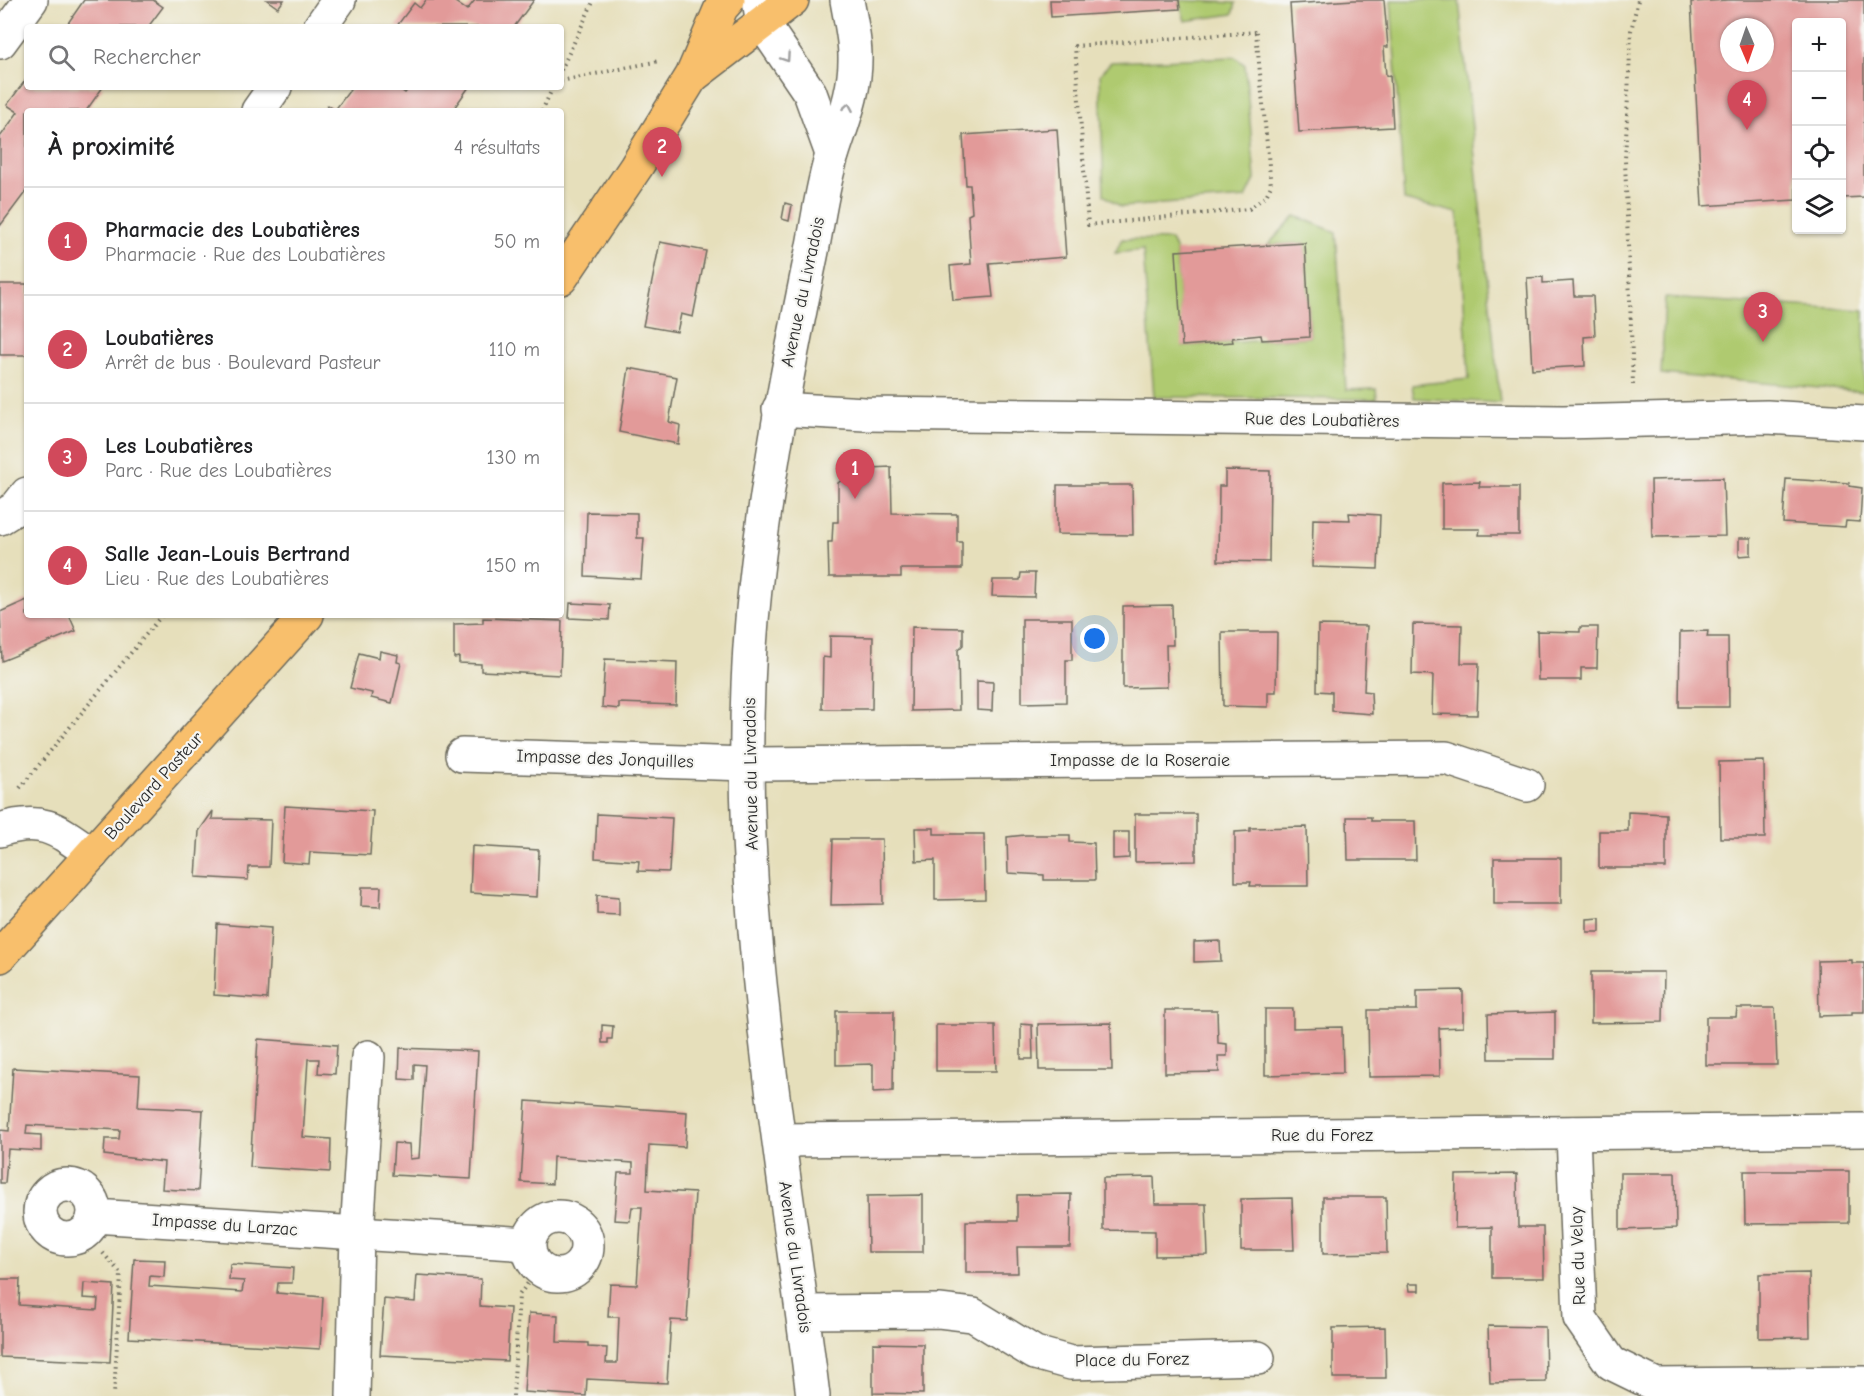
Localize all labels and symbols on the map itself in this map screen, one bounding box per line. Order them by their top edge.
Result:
north arrow [1720,18,1774,72]
one-way arrow [779,52,790,63]
pin: 4 [1728,80,1766,130]
one-way arrow [841,102,854,112]
pin: 2 [642,128,682,177]
street label: Avenue du Livradois [777,215,829,369]
pin: 3 [1744,292,1782,342]
street label: Rue des Loubatières [1244,408,1400,432]
pin: 1 [836,450,874,499]
your location [1080,624,1109,653]
street label: Avenue du Livradois [739,697,763,851]
street label: Boulevard Pasteur [100,727,208,844]
street label: Impasse des Jonquilles [516,745,694,773]
street label: Impasse de la Roseraie [1050,750,1230,771]
street label: Rue du Forez [1271,1125,1373,1146]
street label: Avenue du Livradois [774,1180,816,1334]
street label: Rue du Velay [1566,1205,1590,1306]
street label: Impasse du Larzac [151,1209,299,1241]
street label: Place du Forez [1075,1349,1189,1371]

